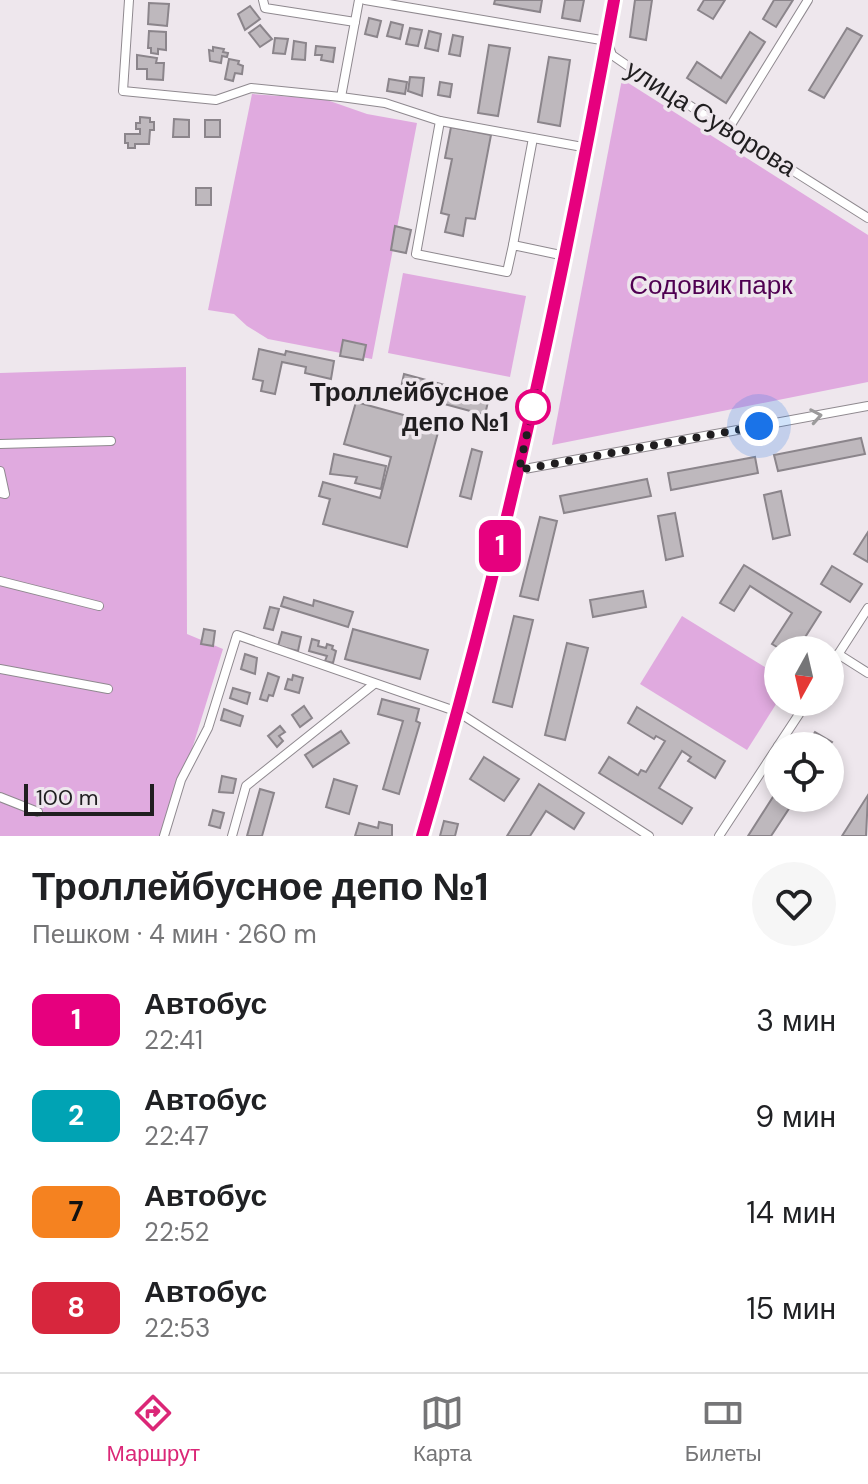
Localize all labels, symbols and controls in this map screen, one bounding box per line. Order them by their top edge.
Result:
street label: улица Суворова [619,52,803,184]
park label: Содовик парк [629,268,793,302]
place label: Троллейбусное депо №1 [310,375,509,439]
marker: Троллейбусное депо №1 [516,390,550,424]
your location [739,406,779,446]
one-way arrow [809,408,823,425]
line badge: 1 [474,520,526,572]
text: 1 [495,527,505,564]
north arrow [764,636,844,716]
map controls [764,636,844,812]
button: locate [764,732,844,812]
scale bar [24,780,154,816]
text: 100 m [36,783,98,812]
text: Троллейбусное депо №1 [32,862,489,912]
button: heart [752,862,836,946]
text: Пешком · 4 мин · 260 m [32,917,317,951]
text: Автобус [144,984,267,1023]
text: 1 [71,1001,81,1038]
text: 3 мин [756,1001,836,1040]
text: 22:41 [144,1023,203,1057]
text: Автобус [144,1080,267,1119]
text: 2 [68,1097,84,1134]
text: 9 мин [755,1097,836,1136]
text: 22:47 [144,1119,209,1153]
text: Автобус [144,1176,267,1215]
text: 7 [68,1193,84,1230]
text: 14 мин [746,1193,836,1232]
text: 22:52 [144,1215,210,1249]
text: Автобус [144,1272,267,1311]
text: 8 [67,1289,85,1326]
text: 15 мин [746,1289,836,1328]
text: 22:53 [144,1311,210,1345]
tab: Маршрут [106,1391,200,1468]
tab: Карта [413,1391,472,1468]
tab: Билеты [685,1391,762,1468]

